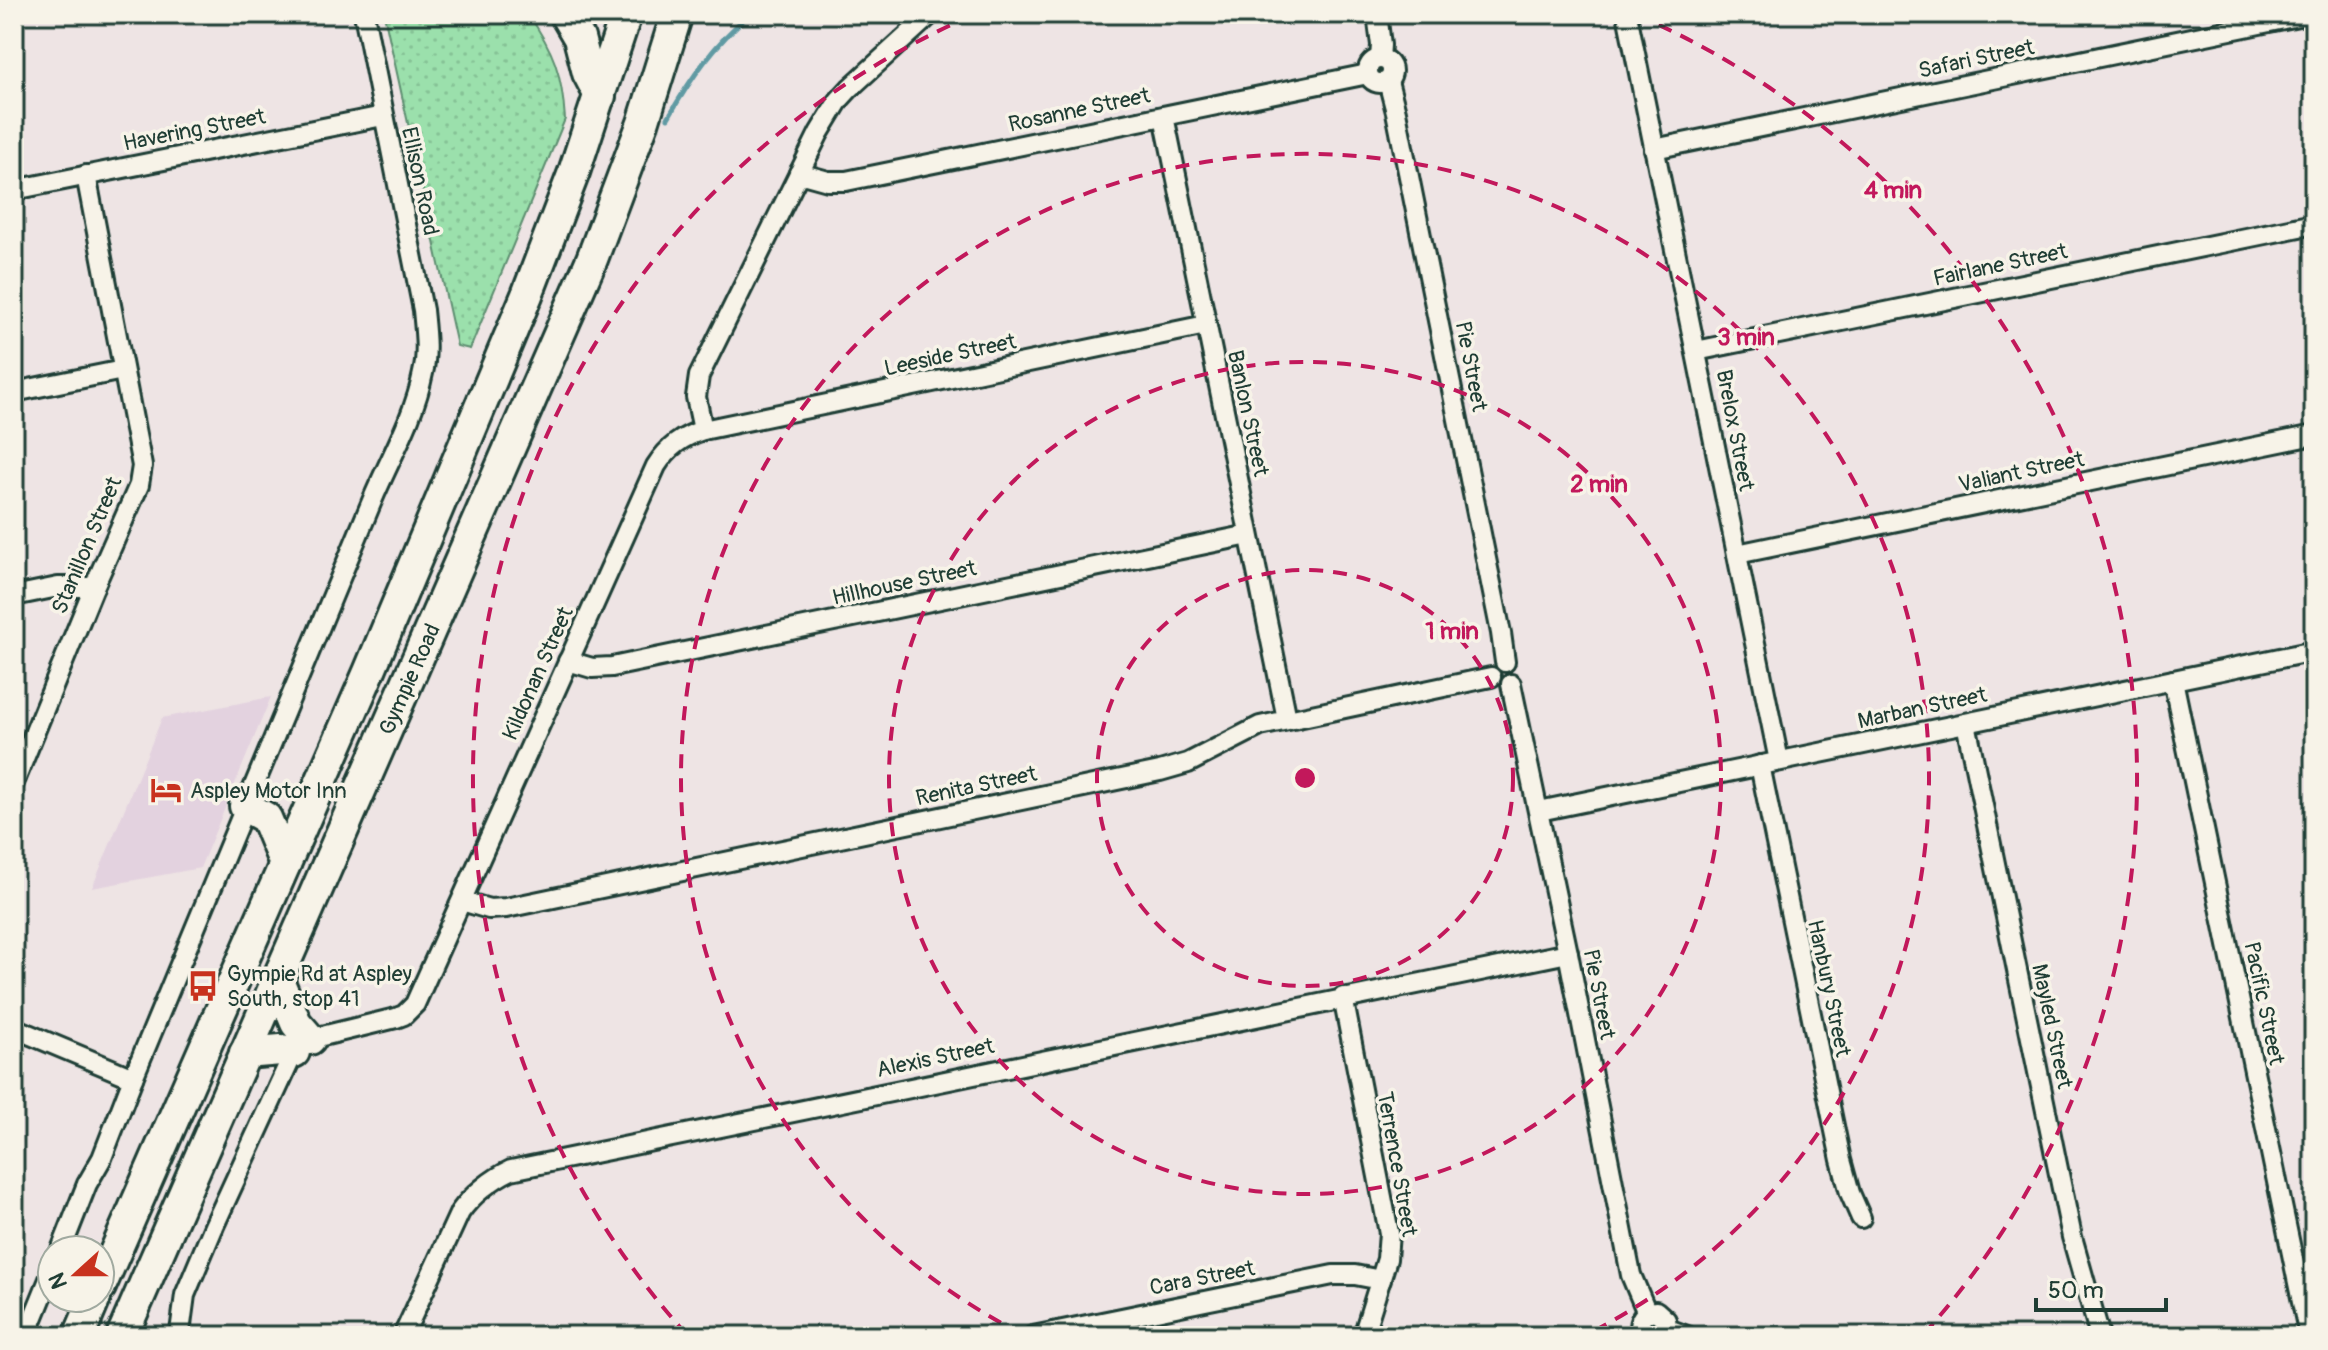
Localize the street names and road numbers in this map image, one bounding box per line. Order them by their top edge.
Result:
street label: Safari Street [1916,33,2037,85]
street label: Rosanne Street [1006,81,1153,139]
street label: Havering Street [121,102,268,158]
street label: Ellison Road [395,124,445,238]
street label: Fairlane Street [1931,237,2070,293]
street label: Pie Street [1449,319,1493,414]
street label: Leeside Street [882,327,1019,383]
street label: Banlon Street [1221,348,1275,479]
street label: Brelox Street [1710,367,1761,493]
street label: Valiant Street [1956,445,2087,499]
street label: Stanillon Street [45,472,128,618]
street label: Hillhouse Street [830,554,979,612]
street label: Kildonan Street [496,602,580,745]
street label: Gympie Road [373,619,447,739]
street label: Marban Street [1855,681,1989,735]
street label: Renita Street [913,759,1039,812]
street label: Hanbury Street [1801,917,1857,1059]
street label: Pacific Street [2237,939,2291,1067]
street label: Pie Street [1577,947,1621,1042]
street label: Mayled Street [2025,961,2079,1091]
street label: Alexis Street [874,1032,997,1084]
street label: Terrence Street [1371,1090,1424,1239]
street label: Cara Street [1147,1254,1257,1302]

